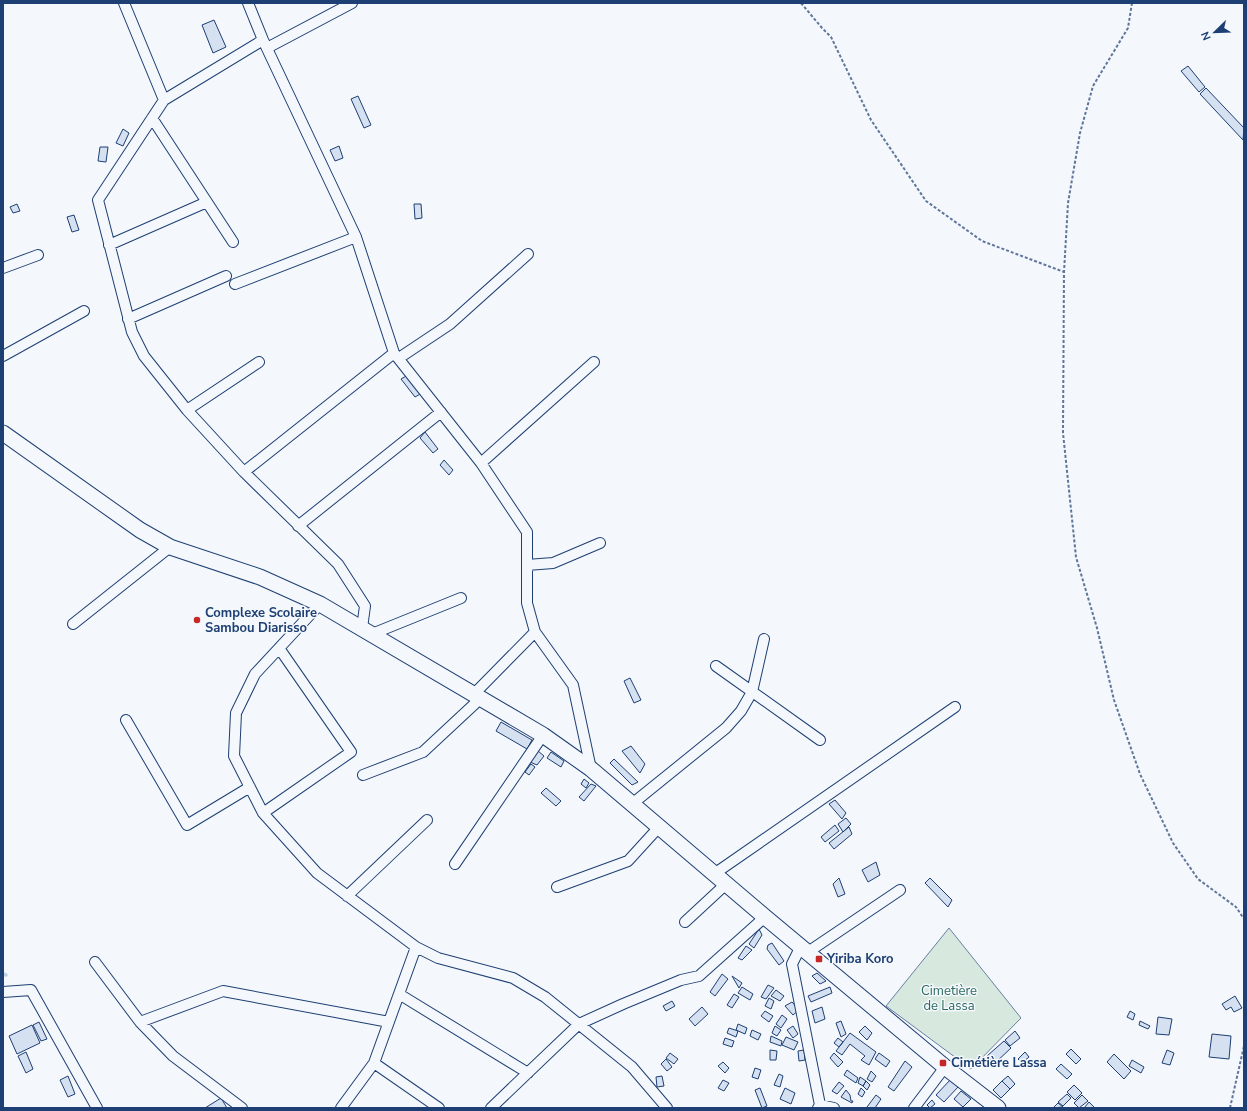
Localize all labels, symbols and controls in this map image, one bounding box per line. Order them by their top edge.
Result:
north arrow [1195,12,1235,52]
text: N [1198,29,1215,42]
place label: Complexe Scolaire Sambou Diarisso [205,604,317,637]
marker: Complexe Scolaire Sambou Diarisso [192,615,202,625]
place label: Yiriba Koro [826,950,894,968]
marker: Yiriba Koro [814,954,824,964]
park label: Cimetière de Lassa [921,982,977,1015]
place label: Cimétière Lassa [951,1054,1047,1072]
marker: Cimétière Lassa [938,1058,948,1068]

